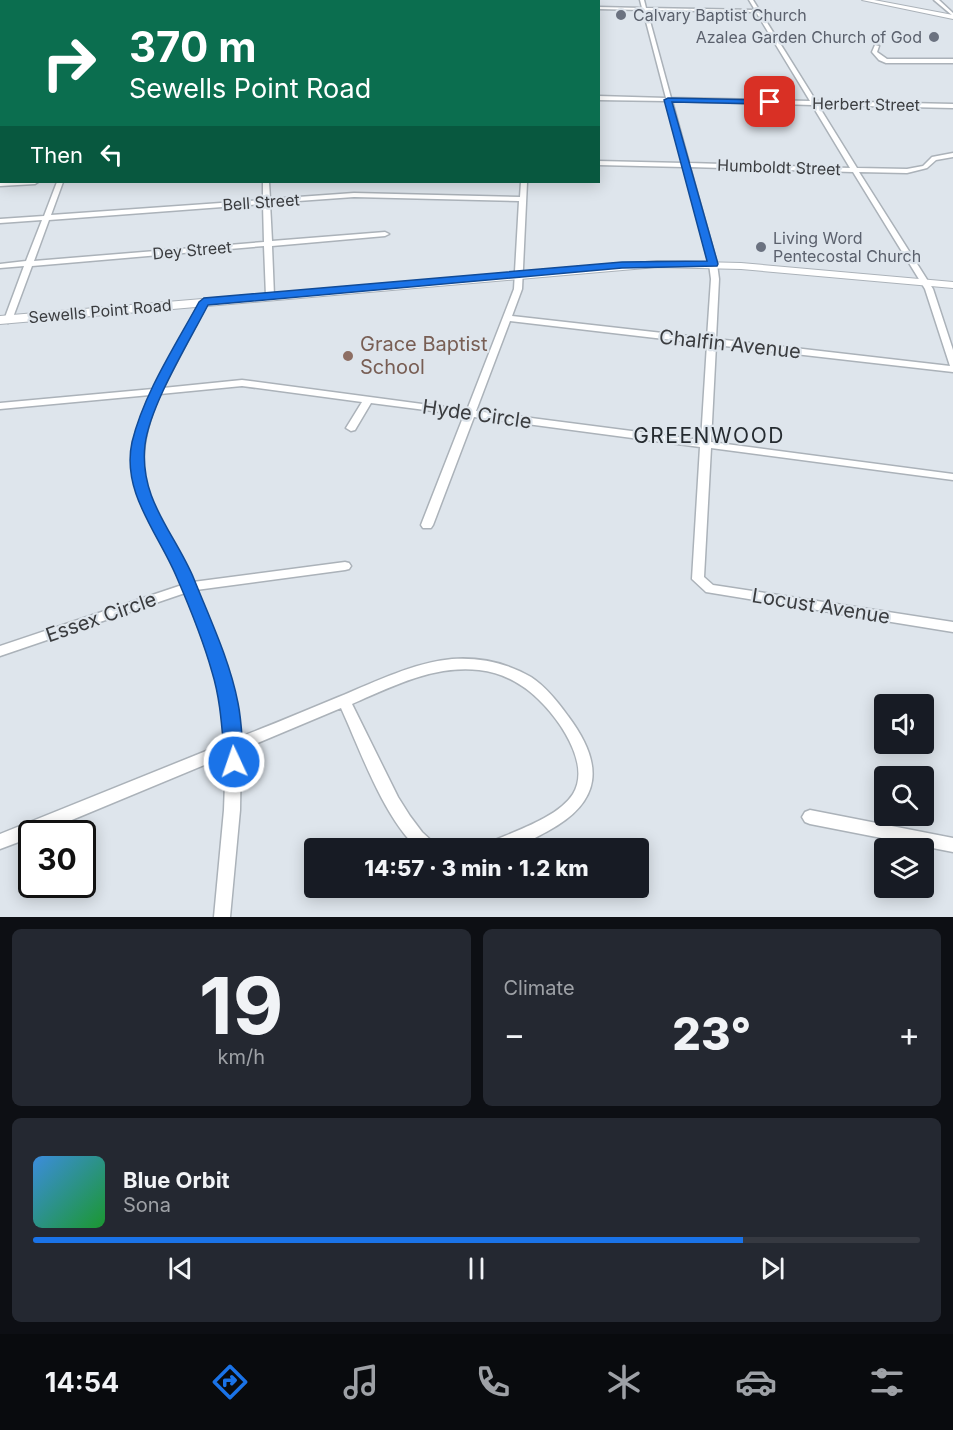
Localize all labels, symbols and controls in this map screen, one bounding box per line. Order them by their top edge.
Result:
place label: Calvary Baptist Church [633,5,807,25]
marker: Calvary Baptist Church [614,8,628,22]
text: 370 m [129,21,256,72]
icon: right [30,24,108,102]
place label: Azalea Garden Church of God [696,27,922,47]
marker: Azalea Garden Church of God [927,30,941,44]
text: Sewells Point Road [129,72,371,105]
pin [744,76,795,127]
icon: arrive [753,85,786,118]
street label: Herbert Street [812,93,920,115]
icon: left [95,138,128,171]
text: Then [30,142,83,168]
street label: Humboldt Street [717,155,841,179]
street label: Bell Street [222,189,300,215]
place label: Living Word Pentecostal Church [773,228,921,266]
street label: Dey Street [152,237,232,263]
marker: Living Word Pentecostal Church [754,240,768,254]
street label: Sewells Point Road [28,295,172,327]
street label: Chalfin Avenue [658,325,802,363]
place label: Grace Baptist School [360,332,488,379]
marker: Grace Baptist School [341,349,355,363]
street label: Hyde Circle [421,394,533,434]
district label: GREENWOOD [633,423,785,448]
street label: Locust Avenue [750,583,892,629]
street label: Essex Circle [43,587,159,647]
map controls [874,694,934,898]
button: sound [874,694,934,754]
position arrow [202,730,266,794]
button: search [874,766,934,826]
speed limit sign: 30 [18,820,96,898]
button: layers [874,838,934,898]
text: 14:57 · 3 min · 1.2 km [364,855,589,881]
text: 19 [199,958,283,1053]
text: Climate [504,976,575,1000]
text: 23° [672,1006,751,1061]
text: − [504,1014,525,1054]
text: + [898,1014,920,1054]
text: km/h [217,1045,265,1069]
text: Blue Orbit [123,1167,230,1193]
text: Sona [123,1193,171,1217]
icon: previous [164,1252,197,1285]
icon: pause [460,1252,493,1285]
icon: next [756,1252,789,1285]
icon: directions [209,1361,251,1403]
icon: music [340,1361,382,1403]
icon: phone [472,1361,514,1403]
icon: climate [603,1361,645,1403]
icon: car [735,1361,777,1403]
icon: filters [866,1361,908,1403]
text: 14:54 [45,1366,119,1399]

